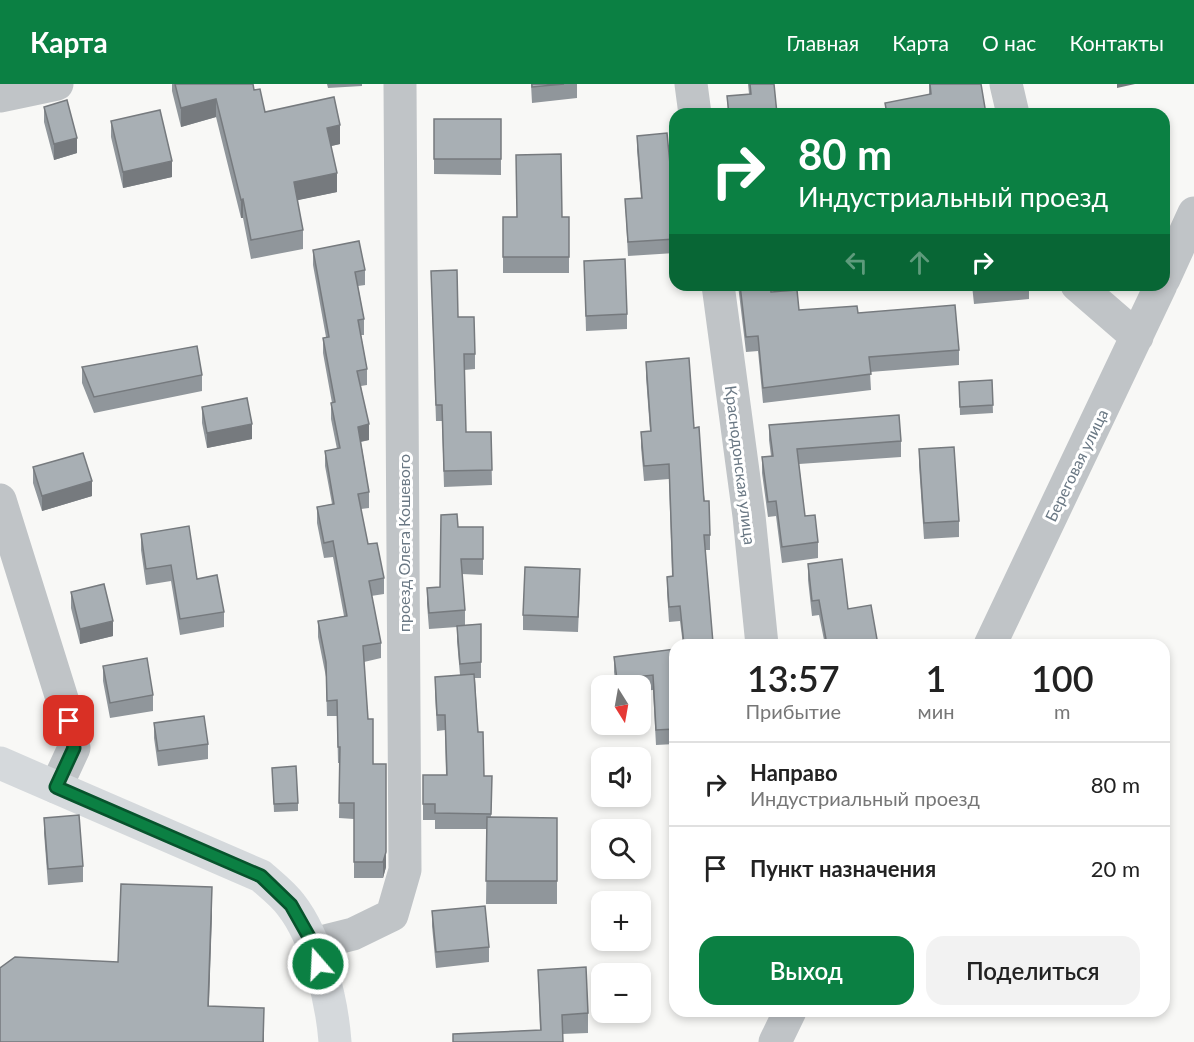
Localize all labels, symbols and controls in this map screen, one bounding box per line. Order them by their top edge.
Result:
text: Карта [30,25,108,59]
text: Главная [786,30,859,55]
text: Карта [892,30,949,55]
text: О нас [982,30,1036,55]
text: Контакты [1069,30,1164,55]
text: 80 m [798,129,892,179]
icon: right [699,132,777,210]
text: Индустриальный проезд [798,180,1108,213]
icon: left [840,246,873,279]
icon: ahead [903,246,936,279]
icon: right [966,246,999,279]
street label: Краснодонская улица [722,384,760,546]
street label: Береговая улица [1041,406,1111,524]
street label: проезд Олега Кошевого [394,454,413,632]
text: 13:57 [747,656,840,700]
text: 1 [926,656,946,700]
text: 100 [1031,656,1094,700]
north arrow [591,675,651,735]
map controls [591,675,651,1023]
pin [43,695,94,746]
text: Прибытие [745,699,841,723]
text: мин [918,699,954,723]
text: m [1054,699,1070,723]
icon: arrive [52,704,85,737]
button: sound [591,747,651,807]
text: Направо [750,759,838,786]
icon: right [699,768,732,801]
text: 80 m [1091,771,1140,798]
text: Индустриальный проезд [750,786,980,810]
button: search [591,819,651,879]
icon: arrive [699,852,732,885]
text: Пункт назначения [750,855,936,882]
text: 20 m [1091,855,1140,882]
button: + [591,891,651,951]
position arrow [286,932,350,996]
button: Выход [699,936,914,1005]
button: Поделиться [926,936,1140,1005]
button: − [591,963,651,1023]

